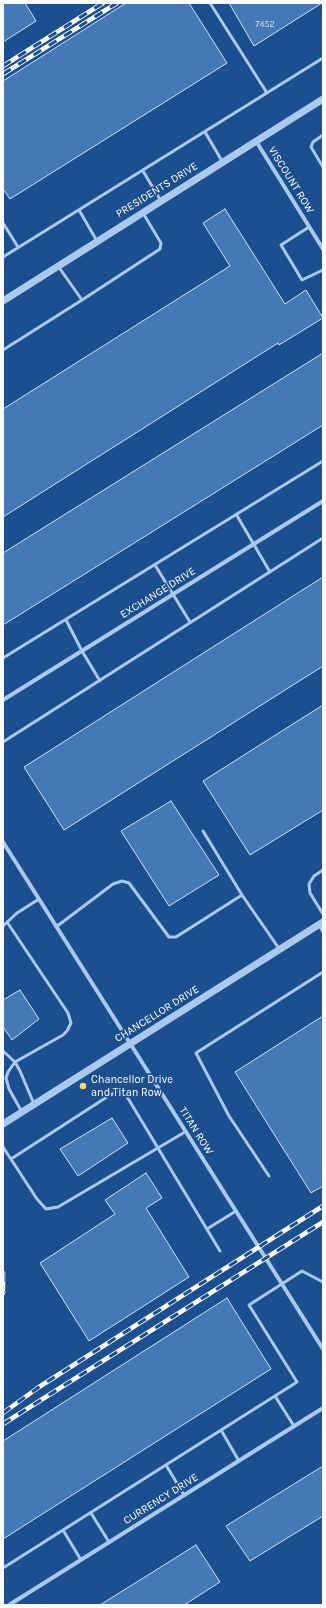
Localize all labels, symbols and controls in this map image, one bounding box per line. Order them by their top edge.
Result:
house number: 7452 [255,19,275,29]
street label: VISCOUNT ROW [265,144,317,216]
street label: PRESIDENTS DRIVE [114,160,200,220]
street label: EXCHANGE DRIVE [118,564,198,622]
street label: CHANCELLOR DRIVE [112,983,202,1045]
place label: Chancellor Drive and Titan Row [91,1073,173,1099]
marker: Chancellor Drive and Titan Row [78,1081,88,1091]
street label: TITAN ROW [176,1105,216,1157]
street label: CURRENCY DRIVE [121,1471,201,1527]

